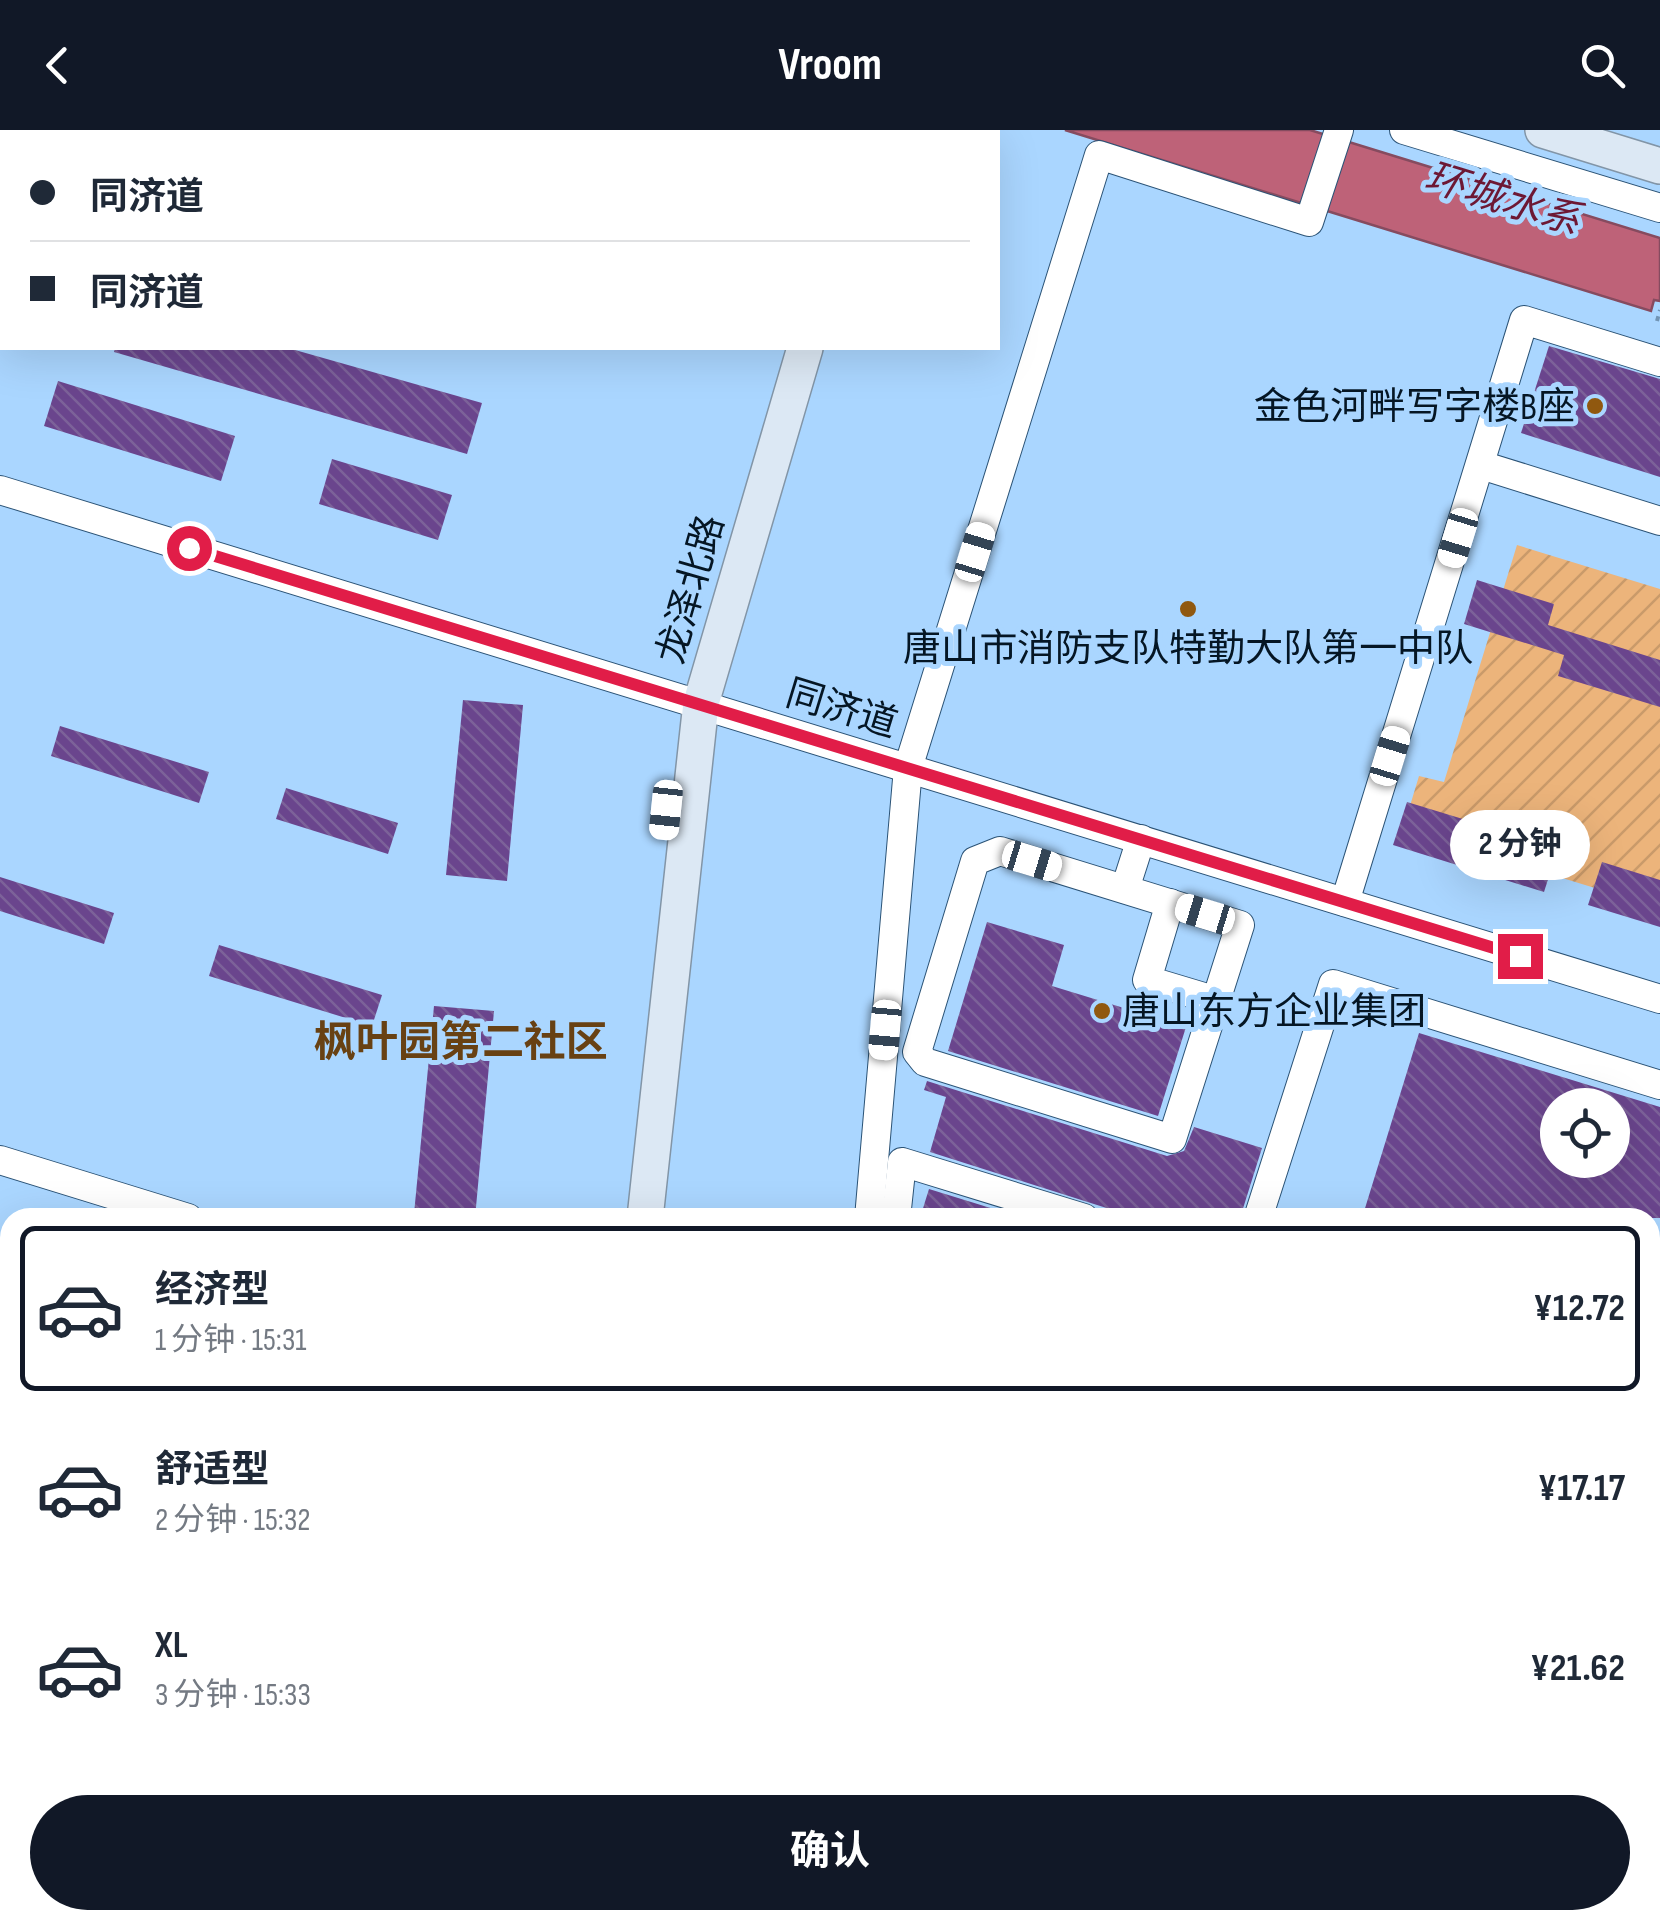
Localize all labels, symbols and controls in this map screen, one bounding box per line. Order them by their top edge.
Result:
icon: back [30,38,85,93]
text: Vroom [778,38,882,93]
icon: search [1575,38,1630,93]
water label: 环城水系 [1419,154,1588,247]
text: 同济道 [90,175,204,220]
text: 同济道 [90,271,204,316]
place label: 金色河畔写字楼B座 [1254,385,1575,430]
marker: 金色河畔写字楼B座 [1584,395,1606,417]
car [1435,505,1481,571]
street label: 龙泽北路 [649,510,734,669]
car [952,519,998,585]
route start [167,526,212,571]
marker: 唐山市消防支队特勤大队第一中队 [1177,598,1199,620]
place label: 唐山市消防支队特勤大队第一中队 [903,627,1473,672]
street label: 同济道 [780,671,903,748]
car [1367,723,1413,789]
car [648,779,684,841]
callout: 2 分钟 [1450,811,1590,881]
text: 2 分钟 [1478,825,1562,864]
car [999,838,1065,884]
car [1172,891,1238,937]
route end [1498,934,1543,979]
place label: 唐山东方企业集团 [1122,990,1426,1035]
car [867,999,903,1061]
marker: 唐山东方企业集团 [1091,1000,1113,1022]
district label: 枫叶园第二社区 [314,1018,608,1069]
map controls [1540,1088,1630,1178]
button: locate [1540,1088,1630,1178]
icon: car [35,1264,125,1354]
text: 经济型 [155,1268,269,1313]
text: ¥12.72 [1533,1286,1625,1331]
text: 1 分钟 · 15:31 [155,1321,307,1360]
icon: car [35,1444,125,1534]
text: 舒适型 [155,1448,269,1493]
text: ¥17.17 [1538,1466,1625,1511]
text: 2 分钟 · 15:32 [155,1501,311,1540]
text: XL [155,1623,188,1668]
icon: car [35,1624,125,1714]
text: ¥21.62 [1530,1646,1625,1691]
text: 3 分钟 · 15:33 [155,1676,311,1715]
button: 确认 [30,1795,1630,1910]

